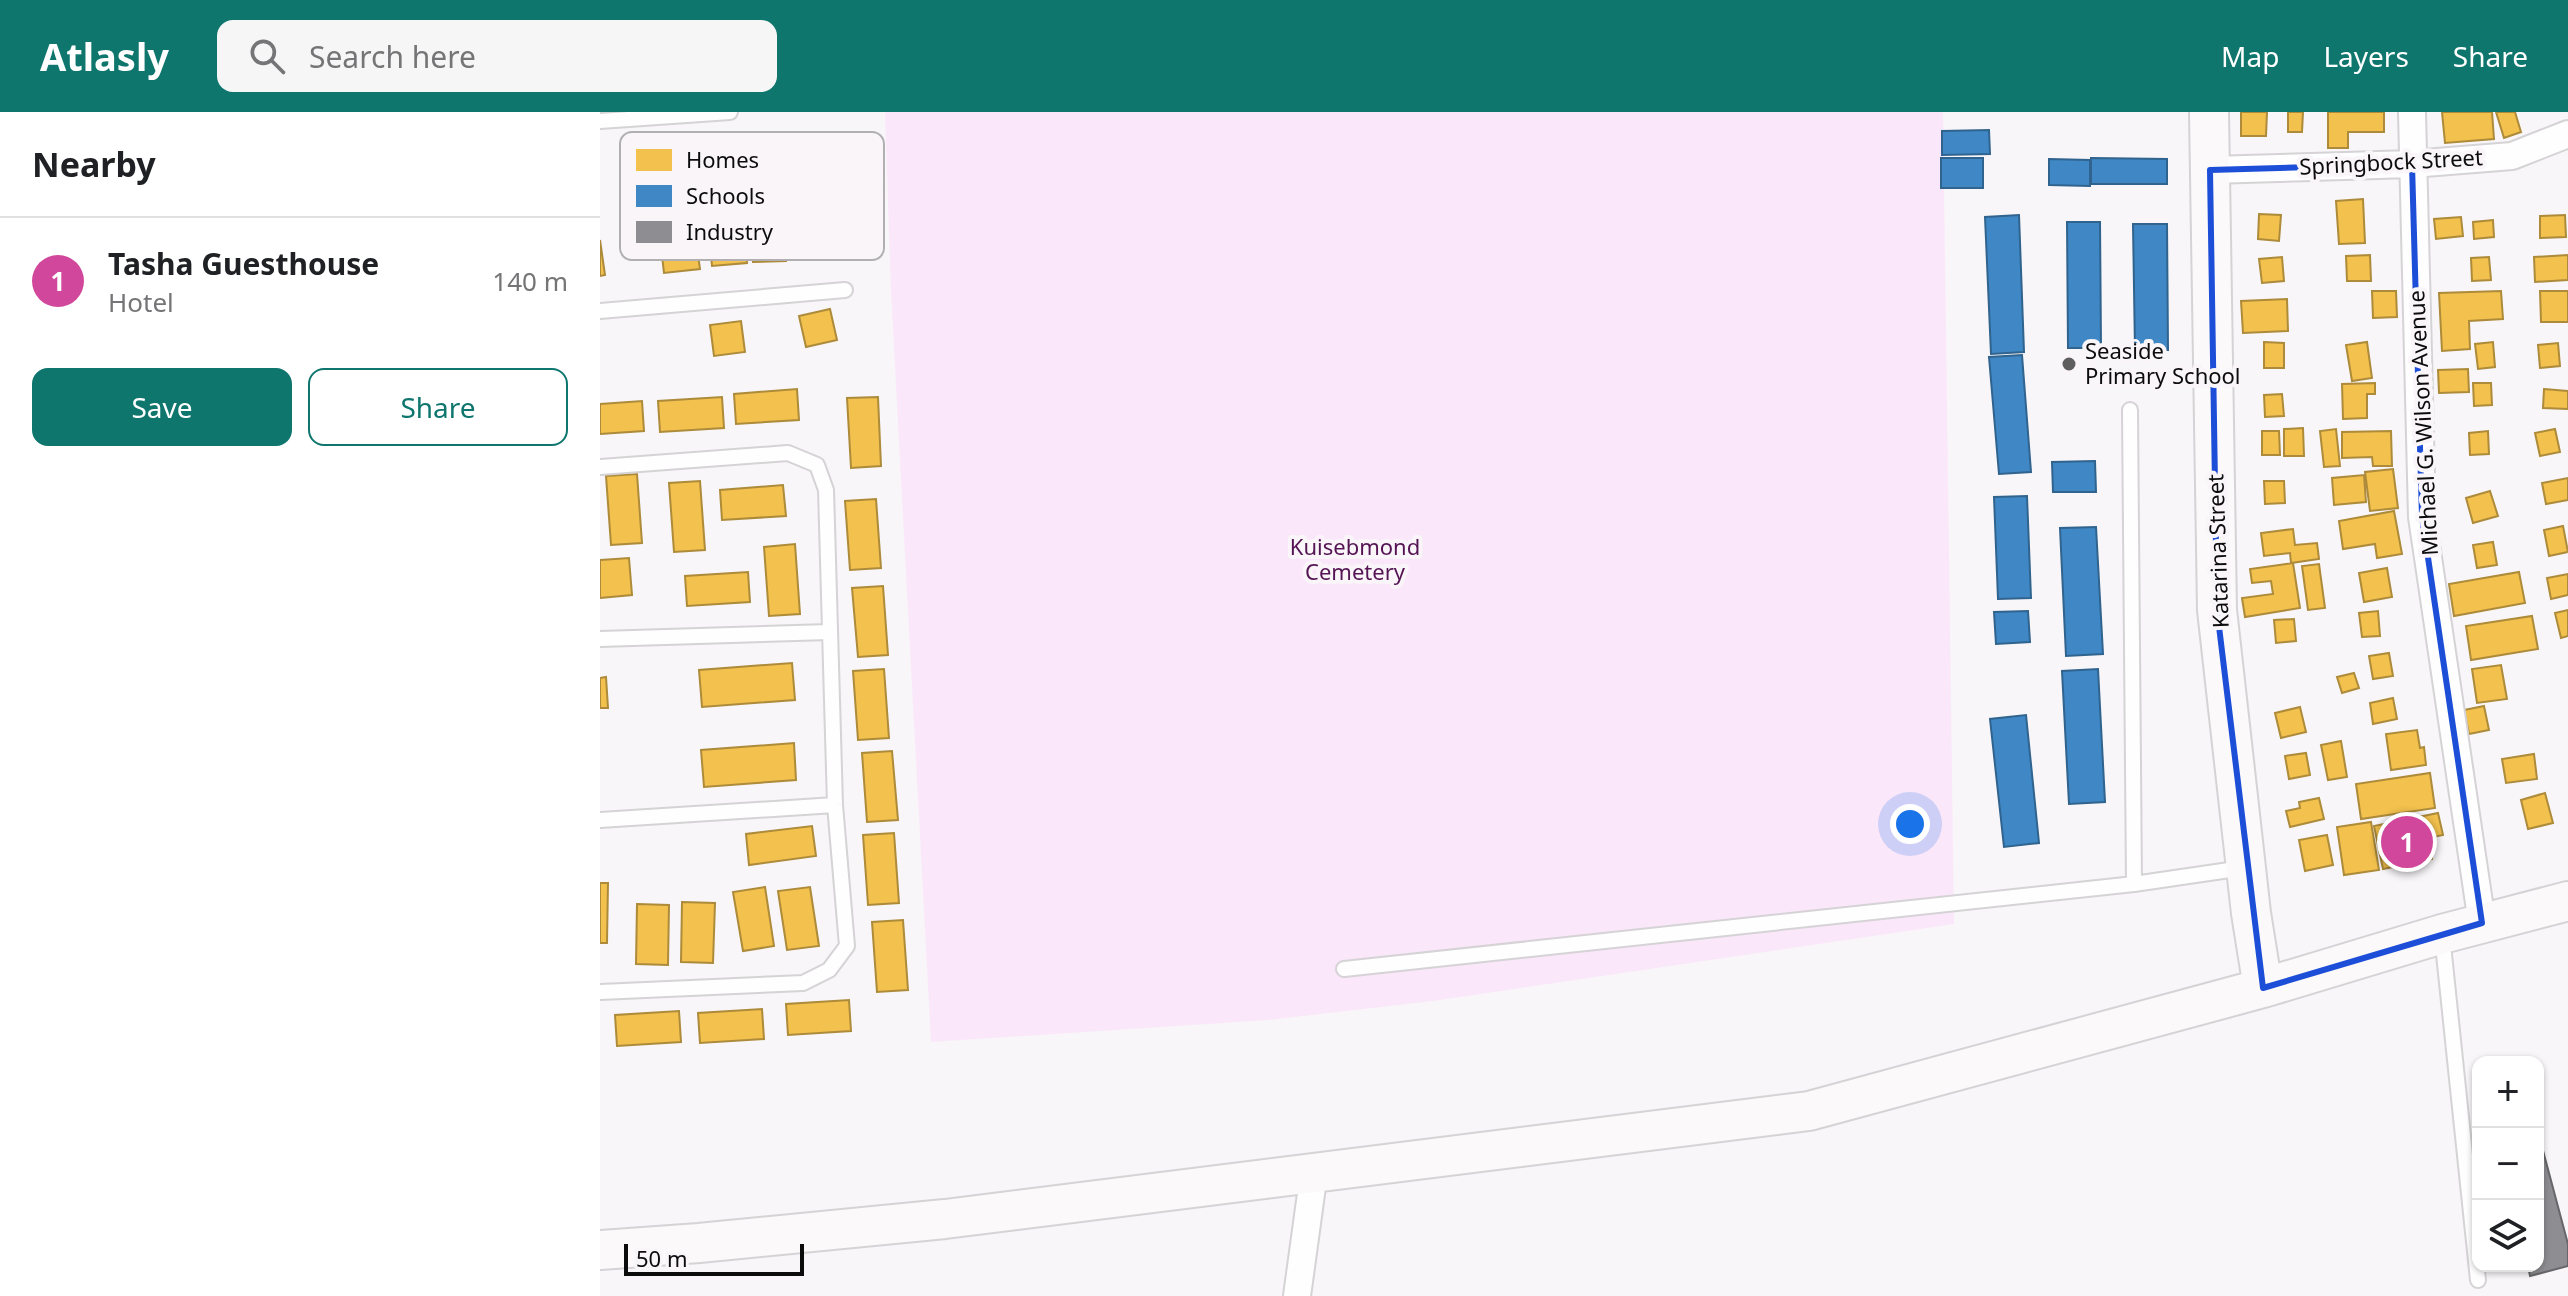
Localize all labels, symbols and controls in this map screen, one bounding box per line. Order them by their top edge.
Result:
search box [217,20,777,92]
text: Atlasly [40,30,169,82]
icon: search [245,34,289,78]
text: Search here [309,36,476,77]
text: Map [2221,37,2279,75]
text: Layers [2323,37,2409,75]
text: Share [2453,37,2528,75]
legend [620,132,884,260]
text: Nearby [32,141,156,187]
street label: Springbock Street [2298,141,2484,181]
text: Homes [686,144,759,174]
text: Schools [686,180,765,210]
text: Industry [686,216,774,246]
text: Tasha Guesthouse [108,243,379,284]
text: 1 [51,263,65,299]
text: 140 m [492,263,568,299]
text: Hotel [108,284,174,320]
street label: Michael G. Wilson Avenue [2400,290,2444,557]
place label: Seaside Primary School [2085,335,2241,390]
marker: Seaside Primary School [2060,355,2078,373]
button: Save [32,368,292,446]
button: Share [308,368,568,446]
street label: Katarina Street [2199,473,2235,629]
park label: Kuisebmond Cemetery [1290,531,1420,586]
your location [1890,804,1930,844]
pin: 1 [2381,812,2433,872]
map controls [2472,1056,2544,1272]
button: + [2472,1056,2544,1128]
button: − [2472,1128,2544,1200]
button: layers [2472,1200,2544,1272]
scale bar [624,1240,804,1276]
text: 50 m [636,1243,687,1273]

